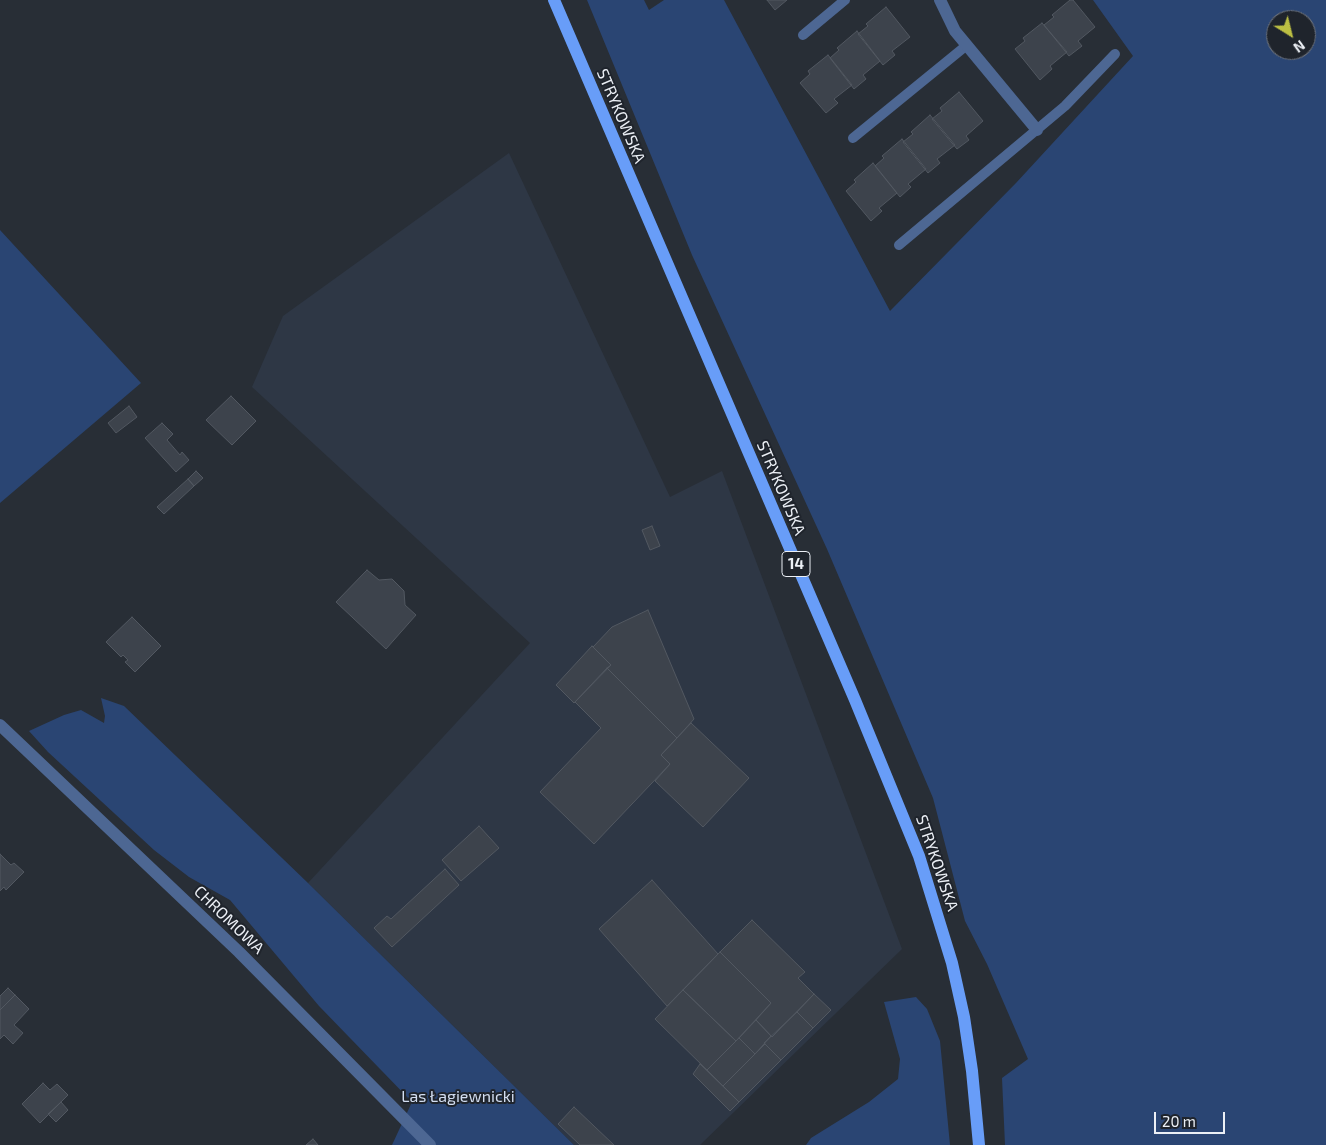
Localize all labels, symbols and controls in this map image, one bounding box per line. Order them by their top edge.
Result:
north arrow [1266,10,1316,60]
text: N [1290,37,1309,57]
street label: STRYKOWSKA [593,66,649,166]
street label: STRYKOWSKA [753,438,809,538]
road number: 14 [782,552,810,576]
street label: STRYKOWSKA [912,812,962,914]
street label: CHROMOWA [190,882,268,958]
park label: Las Łagiewnicki [401,1087,515,1107]
scale bar [1156,1102,1227,1134]
text: 20 m [1162,1112,1196,1130]

